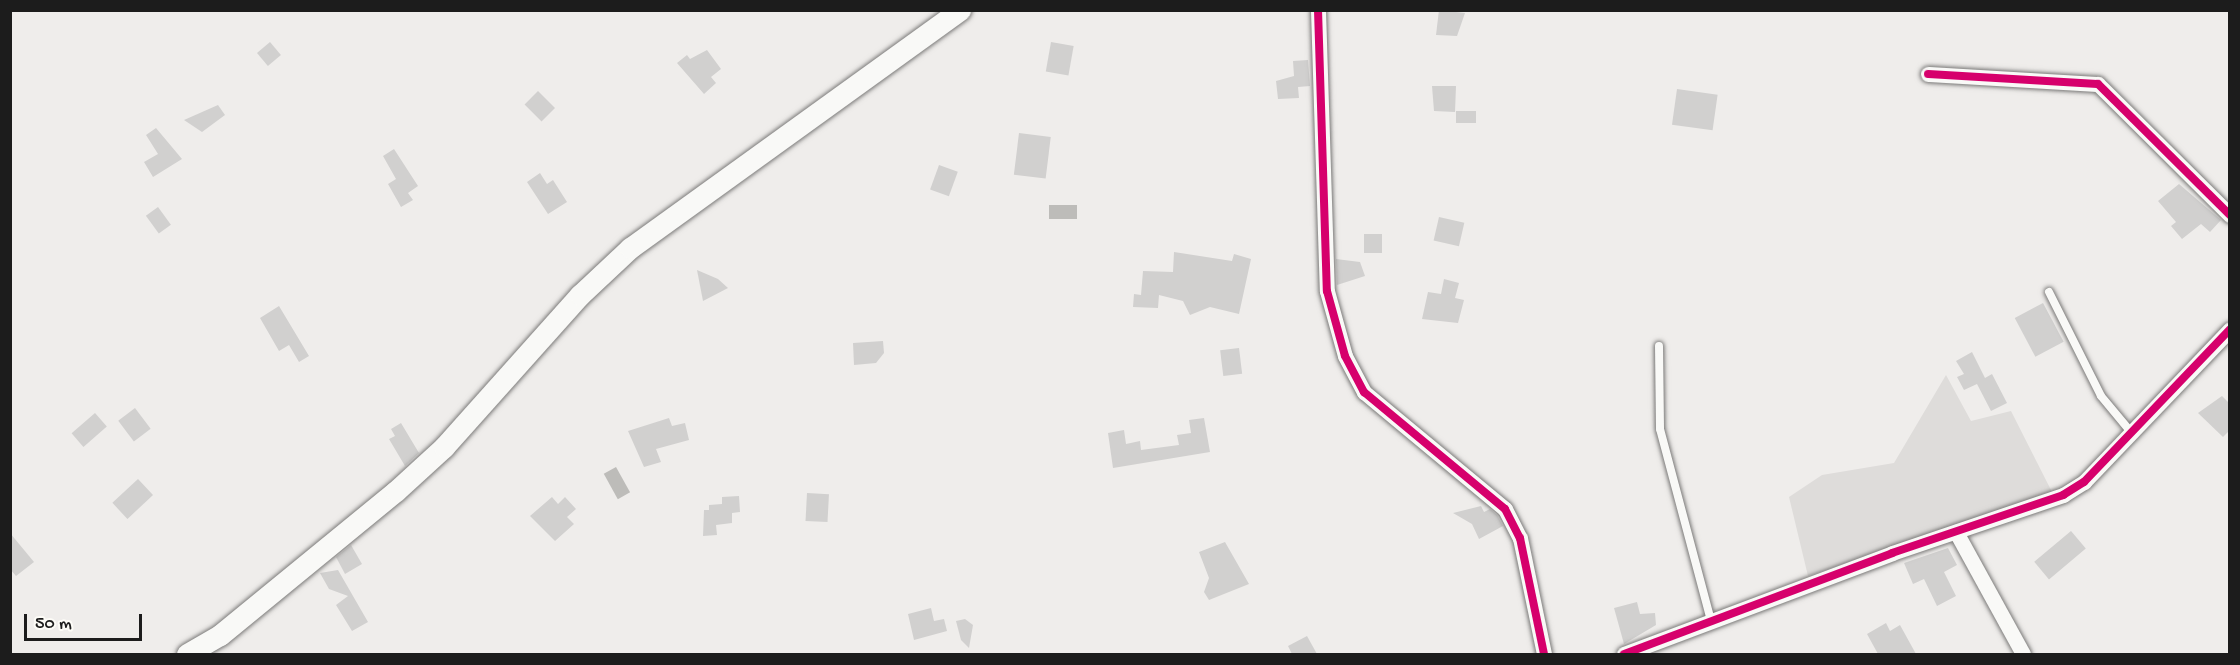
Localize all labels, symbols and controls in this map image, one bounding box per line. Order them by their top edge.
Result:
scale bar [27,602,146,640]
text: 50 m [35,614,72,635]

